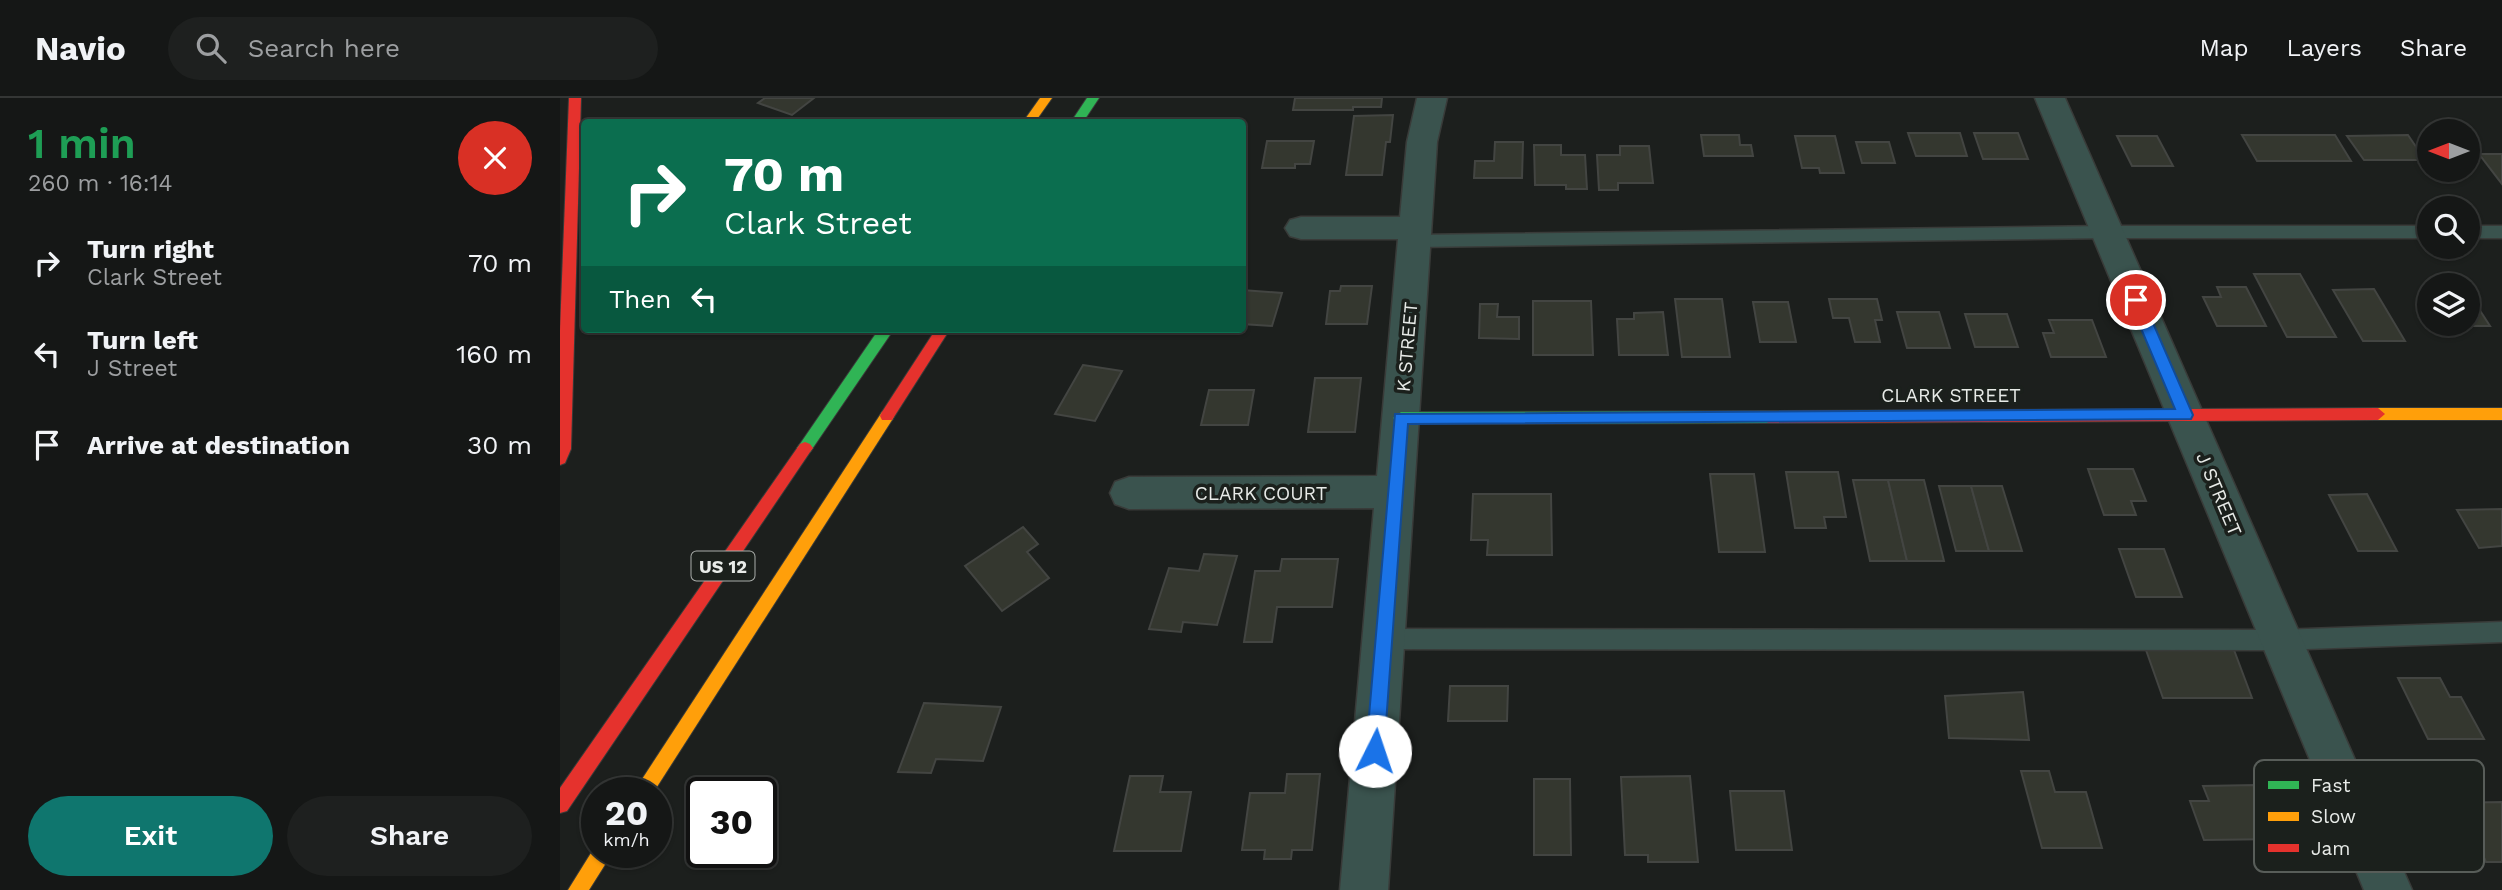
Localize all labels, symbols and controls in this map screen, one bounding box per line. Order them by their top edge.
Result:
search box [168,17,658,80]
text: Navio [35,29,126,68]
icon: search [192,29,230,67]
text: Search here [248,33,400,63]
text: Map [2200,34,2248,62]
text: Layers [2286,34,2362,62]
text: Share [2400,34,2467,62]
text: 1 min [28,119,136,168]
north arrow [2417,119,2480,182]
map controls [2417,119,2480,336]
button: close [458,121,532,195]
text: 70 m [724,145,844,203]
icon: right [609,147,700,238]
text: 260 m · 16:14 [28,170,173,197]
button: search [2417,196,2480,259]
text: Clark Street [724,204,912,242]
text: Turn right [87,234,214,264]
icon: right [28,244,66,282]
text: 70 m [468,248,532,278]
text: Clark Street [87,264,222,291]
pin [2106,270,2166,330]
button: layers [2417,273,2480,336]
icon: left [685,280,723,318]
icon: arrive [2117,281,2155,319]
text: Then [609,284,671,314]
street label: K STREET [1392,301,1422,393]
text: Turn left [87,325,198,355]
icon: left [28,335,66,373]
text: 160 m [456,339,532,369]
text: J Street [87,355,177,382]
street label: CLARK STREET [1881,384,2021,407]
icon: arrive [28,426,66,464]
text: Arrive at destination [87,430,350,460]
text: 30 m [467,430,532,460]
street label: J STREET [2191,449,2247,539]
street label: CLARK COURT [1195,482,1327,505]
road number: US 12 [692,552,754,580]
position arrow [1338,714,1412,788]
legend [2254,760,2484,872]
text: Fast [2311,774,2350,797]
speed limit sign: 30 [686,777,777,868]
text: 20 [605,792,648,834]
button: Exit [28,796,273,876]
button: Share [287,796,532,876]
text: Slow [2311,805,2356,828]
text: km/h [603,829,650,850]
text: Jam [2311,837,2350,860]

